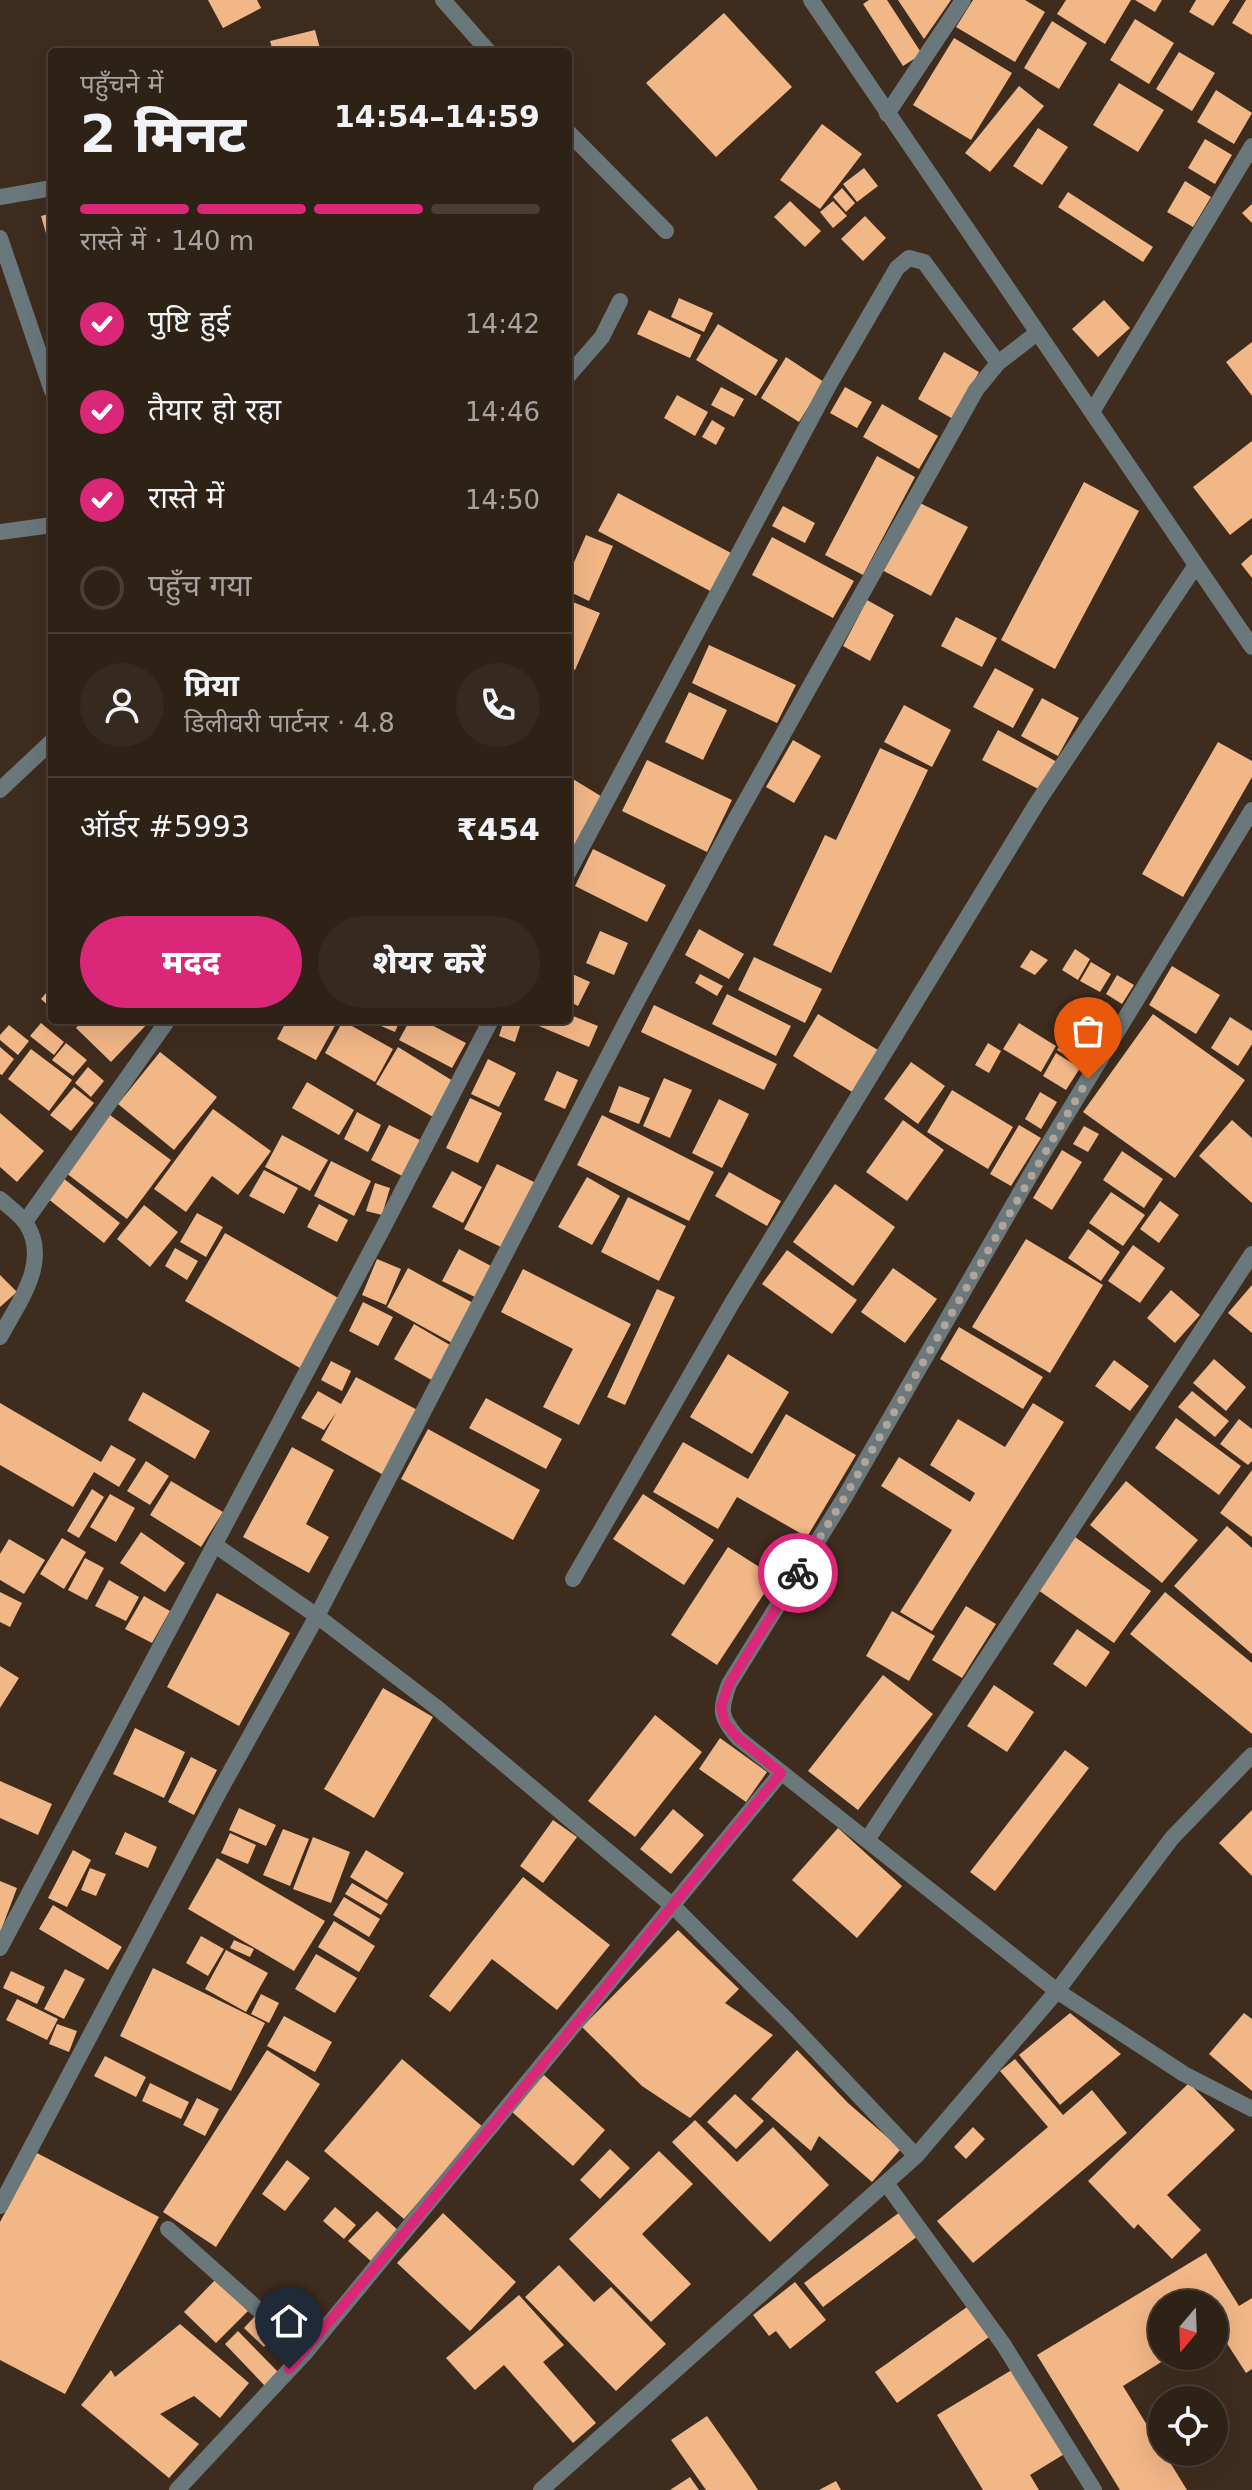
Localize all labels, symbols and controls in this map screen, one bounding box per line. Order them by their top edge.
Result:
text: पहुँचने में [80,69,163,99]
text: 14:54–14:59 [334,99,540,134]
text: 2 मिनट [80,104,246,164]
text: रास्ते में · 140 m [80,226,254,256]
icon: check [80,302,124,346]
text: पुष्टि हुई [148,304,231,339]
text: 14:42 [465,309,540,339]
icon: check [80,390,124,434]
text: तैयार हो रहा [148,392,281,427]
text: 14:46 [465,397,540,427]
icon: check [80,478,124,522]
text: रास्ते में [148,480,224,515]
text: 14:50 [465,485,540,515]
text: पहुँच गया [148,568,252,603]
button: person [80,663,164,747]
button: phone [456,663,540,747]
text: प्रिया [184,668,239,703]
text: डिलीवरी पार्टनर · 4.8 [184,708,395,738]
text: ऑर्डर #5993 [80,809,250,844]
text: ₹454 [457,812,540,847]
button: मदद [80,916,302,1008]
button: शेयर करें [318,916,540,1008]
pin [1054,997,1122,1079]
icon: bag [1066,1009,1110,1053]
courier [758,1533,838,1613]
icon: bike [776,1551,820,1595]
pin [255,2287,323,2369]
north arrow [1148,2290,1228,2370]
map controls [1148,2290,1228,2466]
icon: home [267,2299,311,2343]
button: locate [1148,2386,1228,2466]

